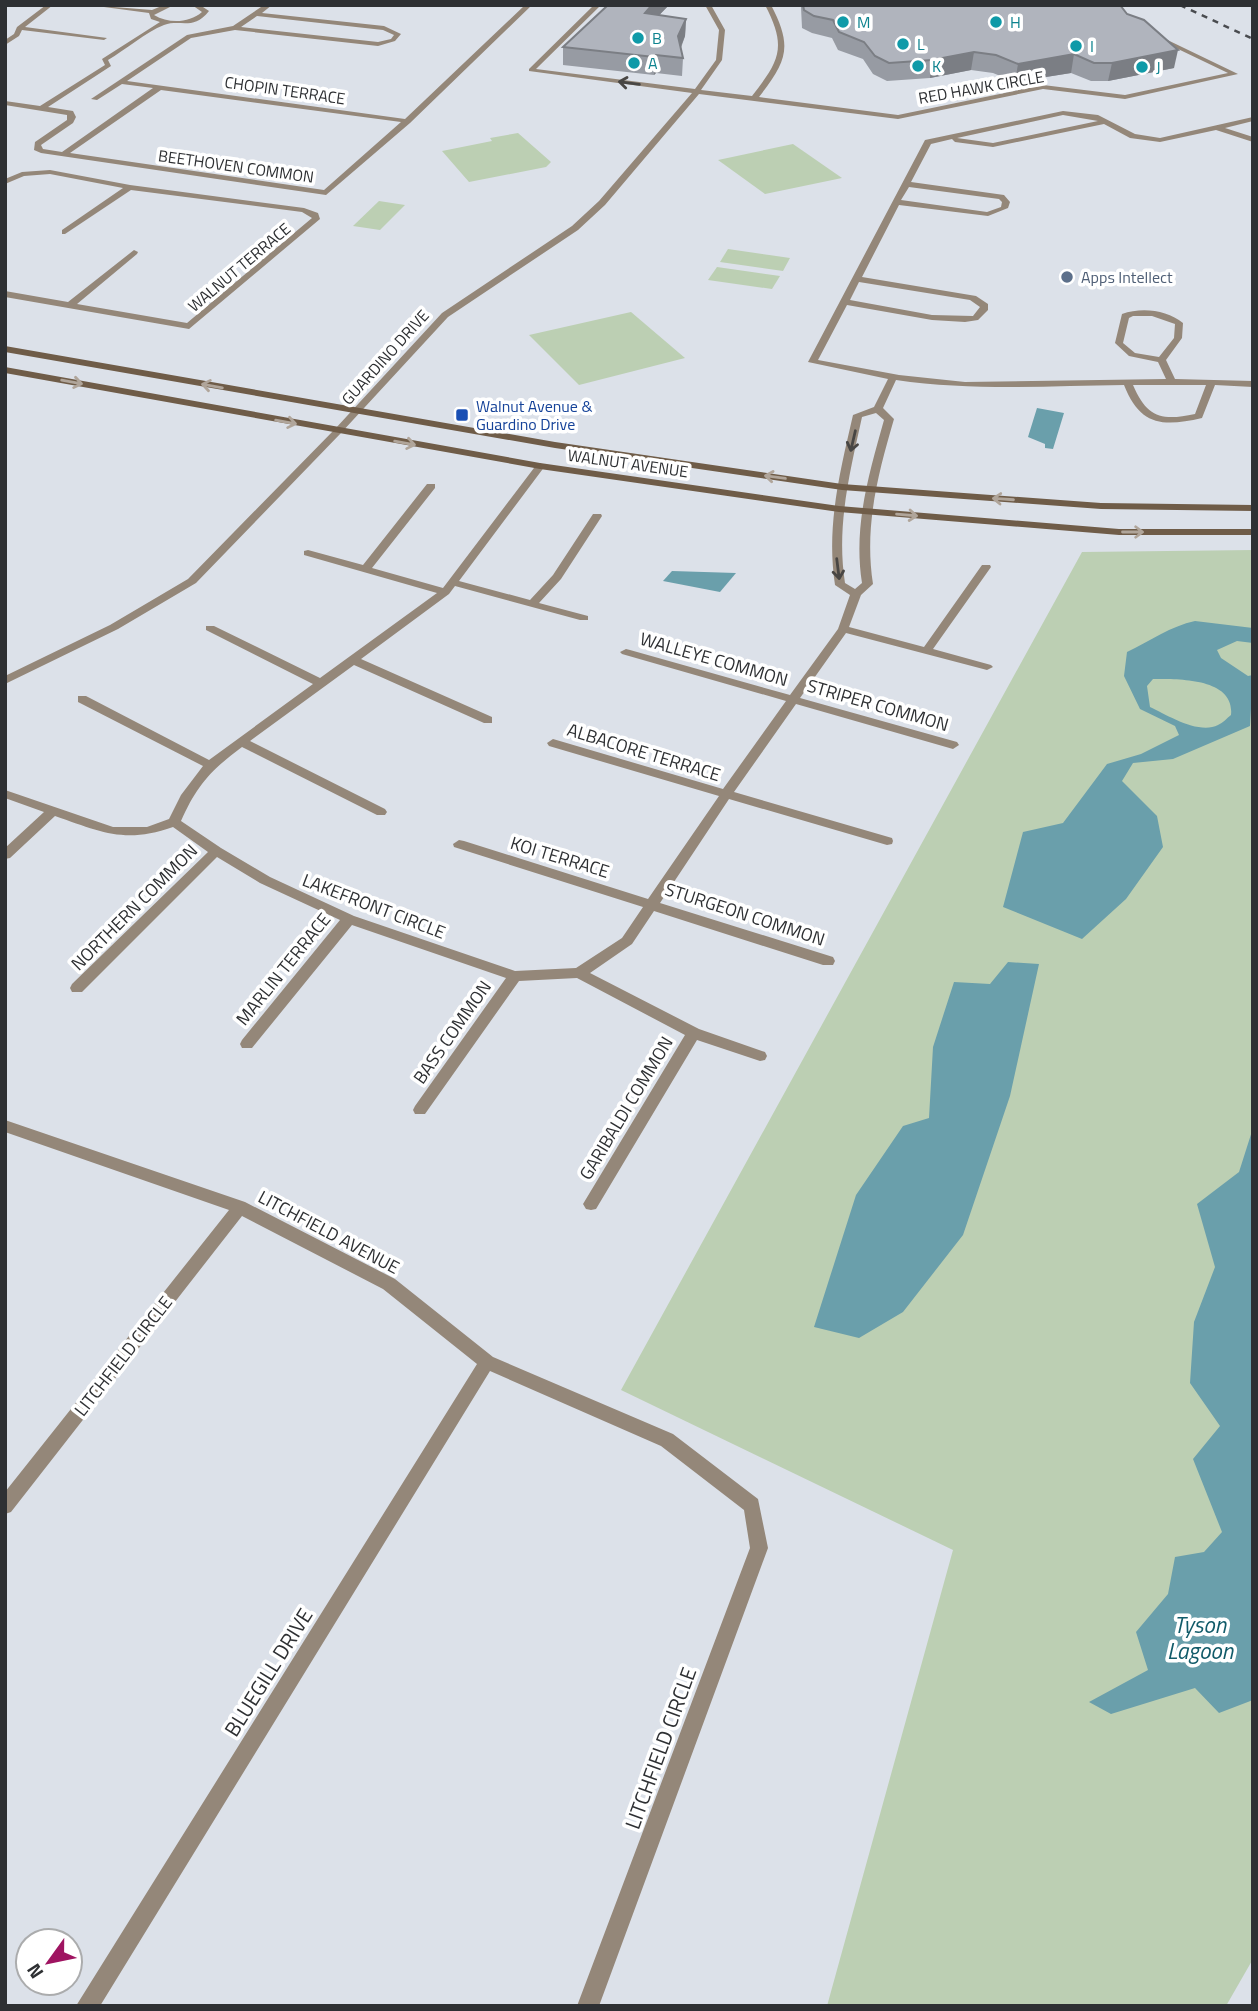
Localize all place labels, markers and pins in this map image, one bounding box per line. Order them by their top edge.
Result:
place label: M [857,10,870,34]
place label: H [1010,10,1021,34]
marker: M [835,14,851,30]
marker: H [988,14,1004,30]
place label: B [652,26,662,50]
marker: B [630,30,646,46]
place label: L [917,32,925,56]
place label: I [1090,34,1094,58]
marker: L [895,36,911,52]
marker: I [1068,38,1084,54]
place label: A [648,51,658,75]
place label: K [932,54,941,78]
marker: A [626,55,642,71]
place label: J [1156,55,1161,79]
marker: K [910,58,926,74]
marker: J [1134,59,1150,75]
place label: Apps Intellect [1081,265,1173,289]
marker: Apps Intellect [1059,269,1075,285]
place label: Walnut Avenue & Guardino Drive [476,394,592,436]
marker: Walnut Avenue & Guardino Drive [454,407,470,423]

